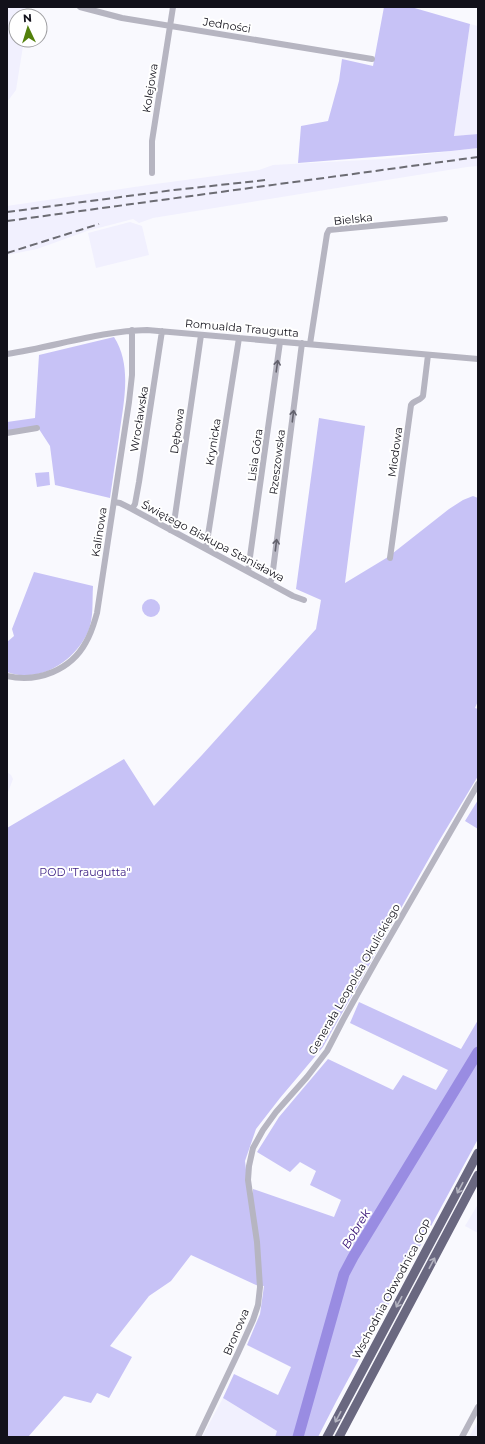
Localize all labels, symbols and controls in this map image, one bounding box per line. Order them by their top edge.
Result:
north arrow [8,8,48,48]
text: N [22,11,32,25]
street label: Jedności [201,14,252,36]
street label: Kolejowa [139,62,161,114]
street label: Bielska [333,210,373,228]
street label: Romualda Traugutta [185,316,299,340]
one-way arrow [273,360,281,373]
street label: Wrocławska [127,385,151,453]
street label: Dębowa [167,407,187,455]
one-way arrow [289,410,296,423]
street label: Krynicka [202,417,224,467]
street label: Miodowa [385,426,405,478]
street label: Lisia Góra [244,428,266,482]
street label: Rzeszowska [266,429,288,495]
street label: Świętego Biskupa Stanisława [139,497,287,585]
street label: Kalinowa [88,506,110,558]
one-way arrow [272,539,280,552]
park label: POD "Traugutta" [39,865,131,879]
street label: Generała Leopolda Okulickiego [305,901,403,1057]
one-way arrow [456,1181,463,1193]
water label: Bobrek [338,1205,374,1251]
street label: Wschodnia Obwodnica GOP [349,1216,435,1361]
one-way arrow [428,1257,436,1269]
one-way arrow [395,1296,402,1308]
street label: Bronowa [220,1306,252,1358]
one-way arrow [334,1411,341,1423]

